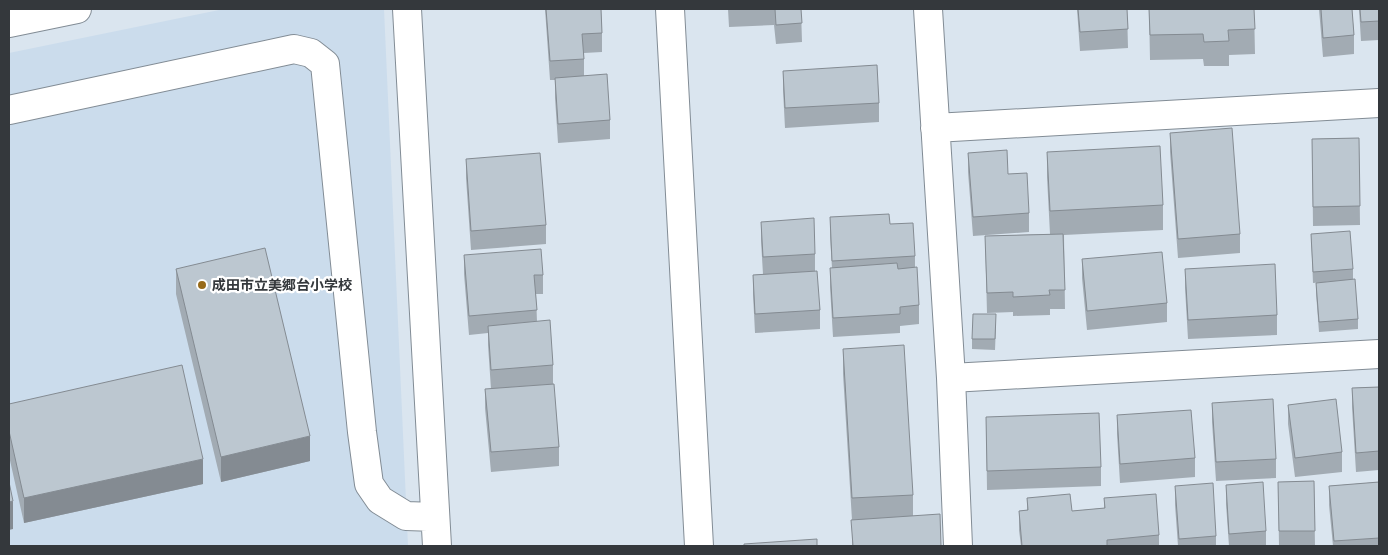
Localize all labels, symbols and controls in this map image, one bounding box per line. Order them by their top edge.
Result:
place label: 成田市立美郷台小学校 [212,276,352,294]
marker: 成田市立美郷台小学校 [196,279,208,291]

